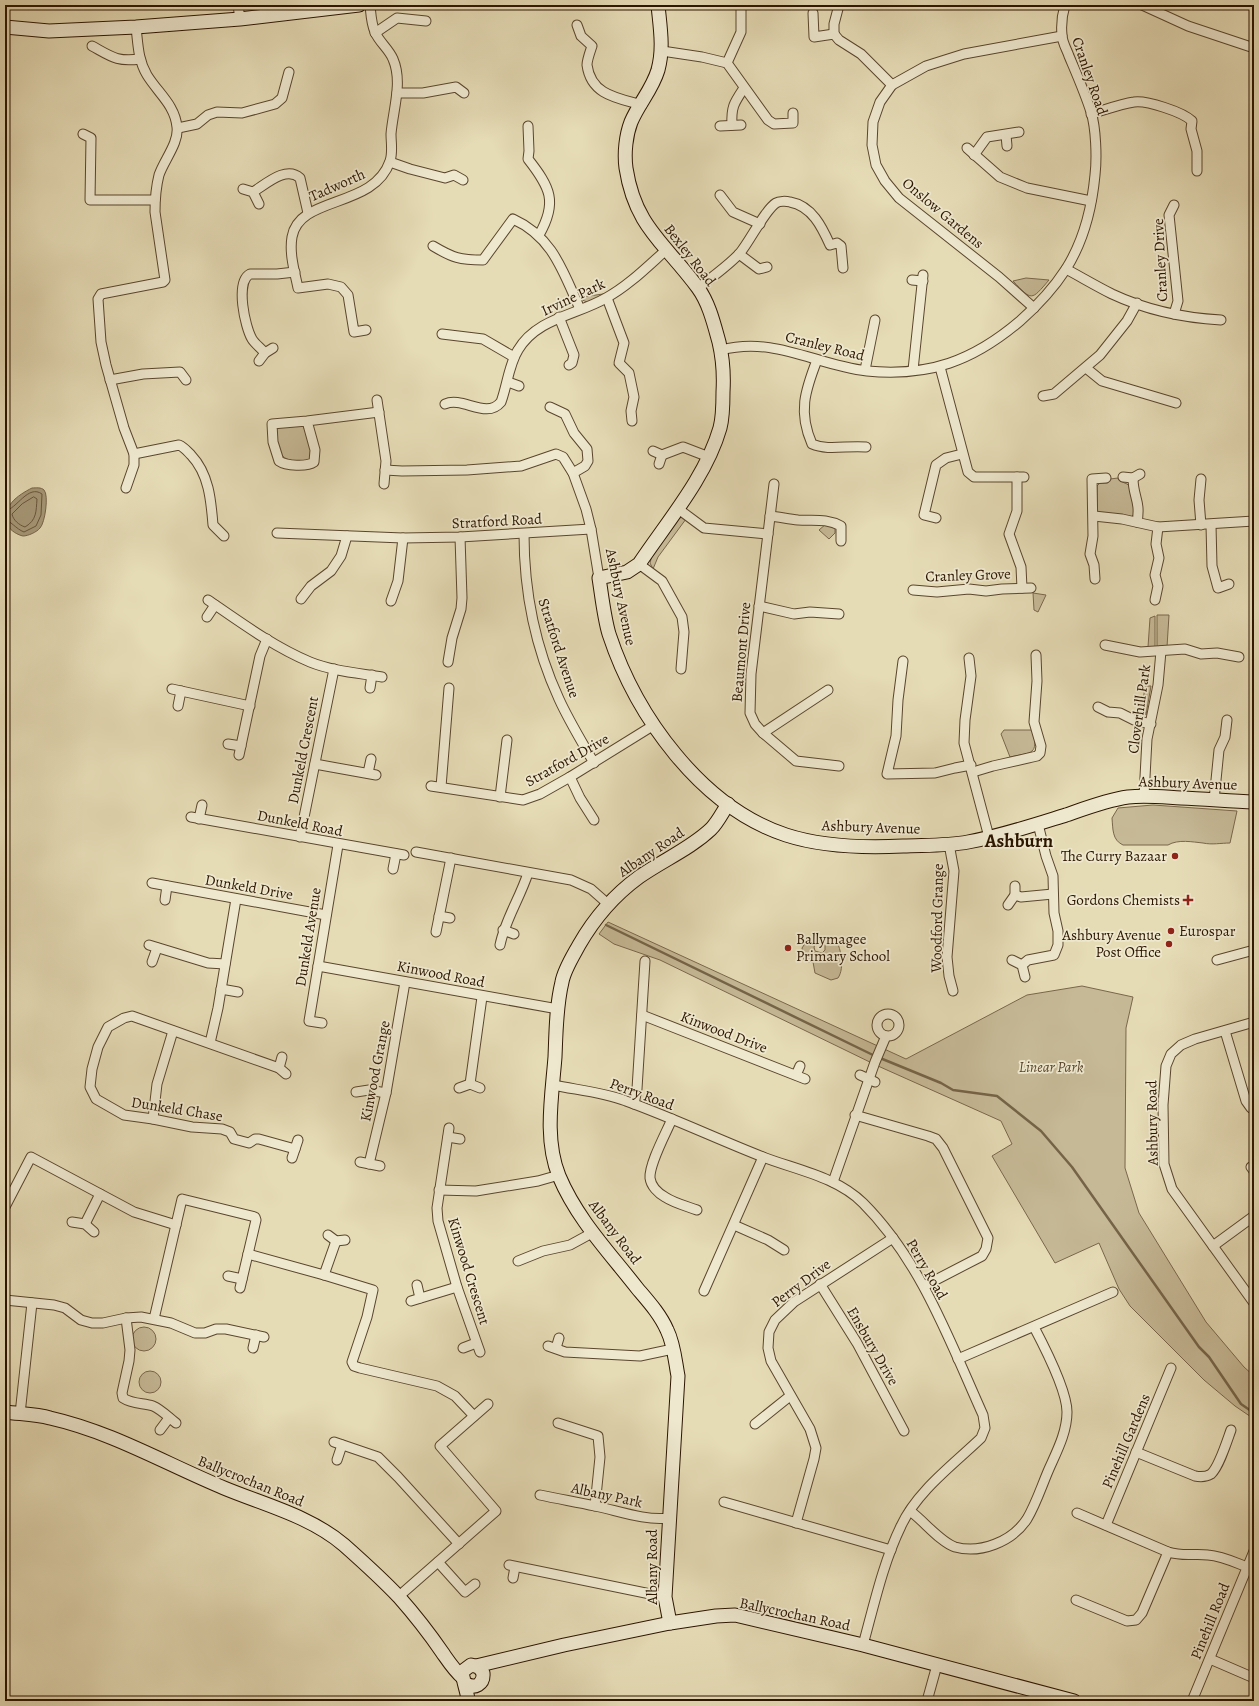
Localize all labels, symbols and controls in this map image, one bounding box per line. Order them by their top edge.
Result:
street label: Cranley Road [1067,34,1113,119]
street label: Tadworth [306,164,368,206]
street label: Onslow Gardens [898,173,988,253]
street label: Cranley Drive [1148,217,1172,302]
street label: Bexley Road [659,220,721,291]
street label: Irvine Park [538,273,609,320]
street label: Cranley Road [783,326,868,366]
street label: Stratford Road [451,509,544,533]
street label: Ashbury Avenue [601,546,641,648]
street label: Cranley Grove [925,564,1011,586]
street label: Stratford Avenue [533,596,585,701]
street label: Beaumont Drive [727,601,755,703]
street label: Cloverhill Park [1123,663,1155,755]
street label: Dunkeld Crescent [283,695,323,805]
street label: Stratford Drive [522,729,613,791]
street label: Ashbury Avenue [1137,771,1238,795]
street label: Dunkeld Road [256,805,345,841]
street label: Ashbury Avenue [820,815,921,839]
street label: Albany Road [613,822,689,882]
district label: Ashburn [984,828,1054,854]
place label: The Curry Bazaar [1061,846,1167,866]
marker: The Curry Bazaar [1170,851,1180,861]
street label: Woodford Grange [926,863,948,974]
street label: Dunkeld Drive [203,869,295,905]
street label: Dunkeld Avenue [290,886,326,988]
place label: Gordons Chemists [1067,890,1180,910]
marker: Gordons Chemists [1183,895,1193,905]
place label: Eurospar [1179,921,1236,941]
place label: Ashbury Avenue Post Office [1061,925,1161,962]
marker: Eurospar [1166,926,1176,936]
place label: Ballymagee Primary School [796,929,890,966]
marker: Ashbury Avenue Post Office [1164,939,1174,949]
marker: Ballymagee Primary School [783,943,793,953]
street label: Kinwood Road [395,956,488,992]
street label: Kinwood Drive [678,1006,771,1058]
street label: Kinwood Grange [355,1018,395,1123]
park label: Linear Park [1019,1057,1084,1077]
street label: Perry Road [607,1073,678,1115]
street label: Ashbury Road [1141,1079,1163,1167]
street label: Dunkeld Chase [130,1092,225,1126]
street label: Albany Road [584,1195,646,1269]
street label: Kinwood Crescent [443,1215,495,1327]
street label: Perry Road [902,1235,953,1304]
street label: Perry Drive [767,1254,835,1312]
street label: Ensbury Drive [842,1303,904,1389]
street label: Pinehill Gardens [1097,1390,1155,1492]
street label: Ballycrochan Road [195,1451,308,1512]
street label: Albany Park [568,1477,645,1512]
street label: Albany Road [642,1528,662,1606]
street label: Pinehill Road [1186,1579,1235,1662]
street label: Ballycrochan Road [738,1592,853,1636]

